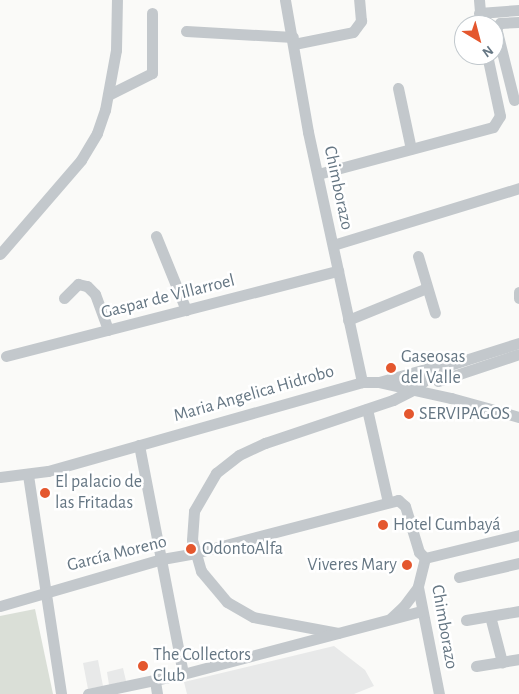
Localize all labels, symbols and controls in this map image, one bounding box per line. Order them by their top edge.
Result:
north arrow [454,15,504,65]
text: N [479,43,496,60]
street label: Chimborazo [319,144,357,232]
street label: Gaspar de Villarroel [99,270,237,324]
place label: Gaseosas del Valle [401,347,465,389]
street label: Maria Angelica Hidrobo [171,361,337,427]
marker: Gaseosas del Valle [385,362,397,374]
place label: SERVIPAGOS [419,403,510,425]
marker: SERVIPAGOS [403,408,415,420]
place label: El palacio de las Fritadas [55,472,142,514]
marker: El palacio de las Fritadas [39,487,51,499]
place label: Hotel Cumbayá [393,514,501,536]
marker: Hotel Cumbayá [377,519,389,531]
street label: García Moreno [65,531,169,577]
place label: OdontoAlfa [202,538,283,560]
marker: OdontoAlfa [184,542,198,556]
place label: Viveres Mary [307,554,397,576]
marker: Viveres Mary [401,559,413,571]
street label: Chimborazo [426,583,462,671]
place label: The Collectors Club [153,645,251,688]
marker: The Collectors Club [137,660,149,672]

